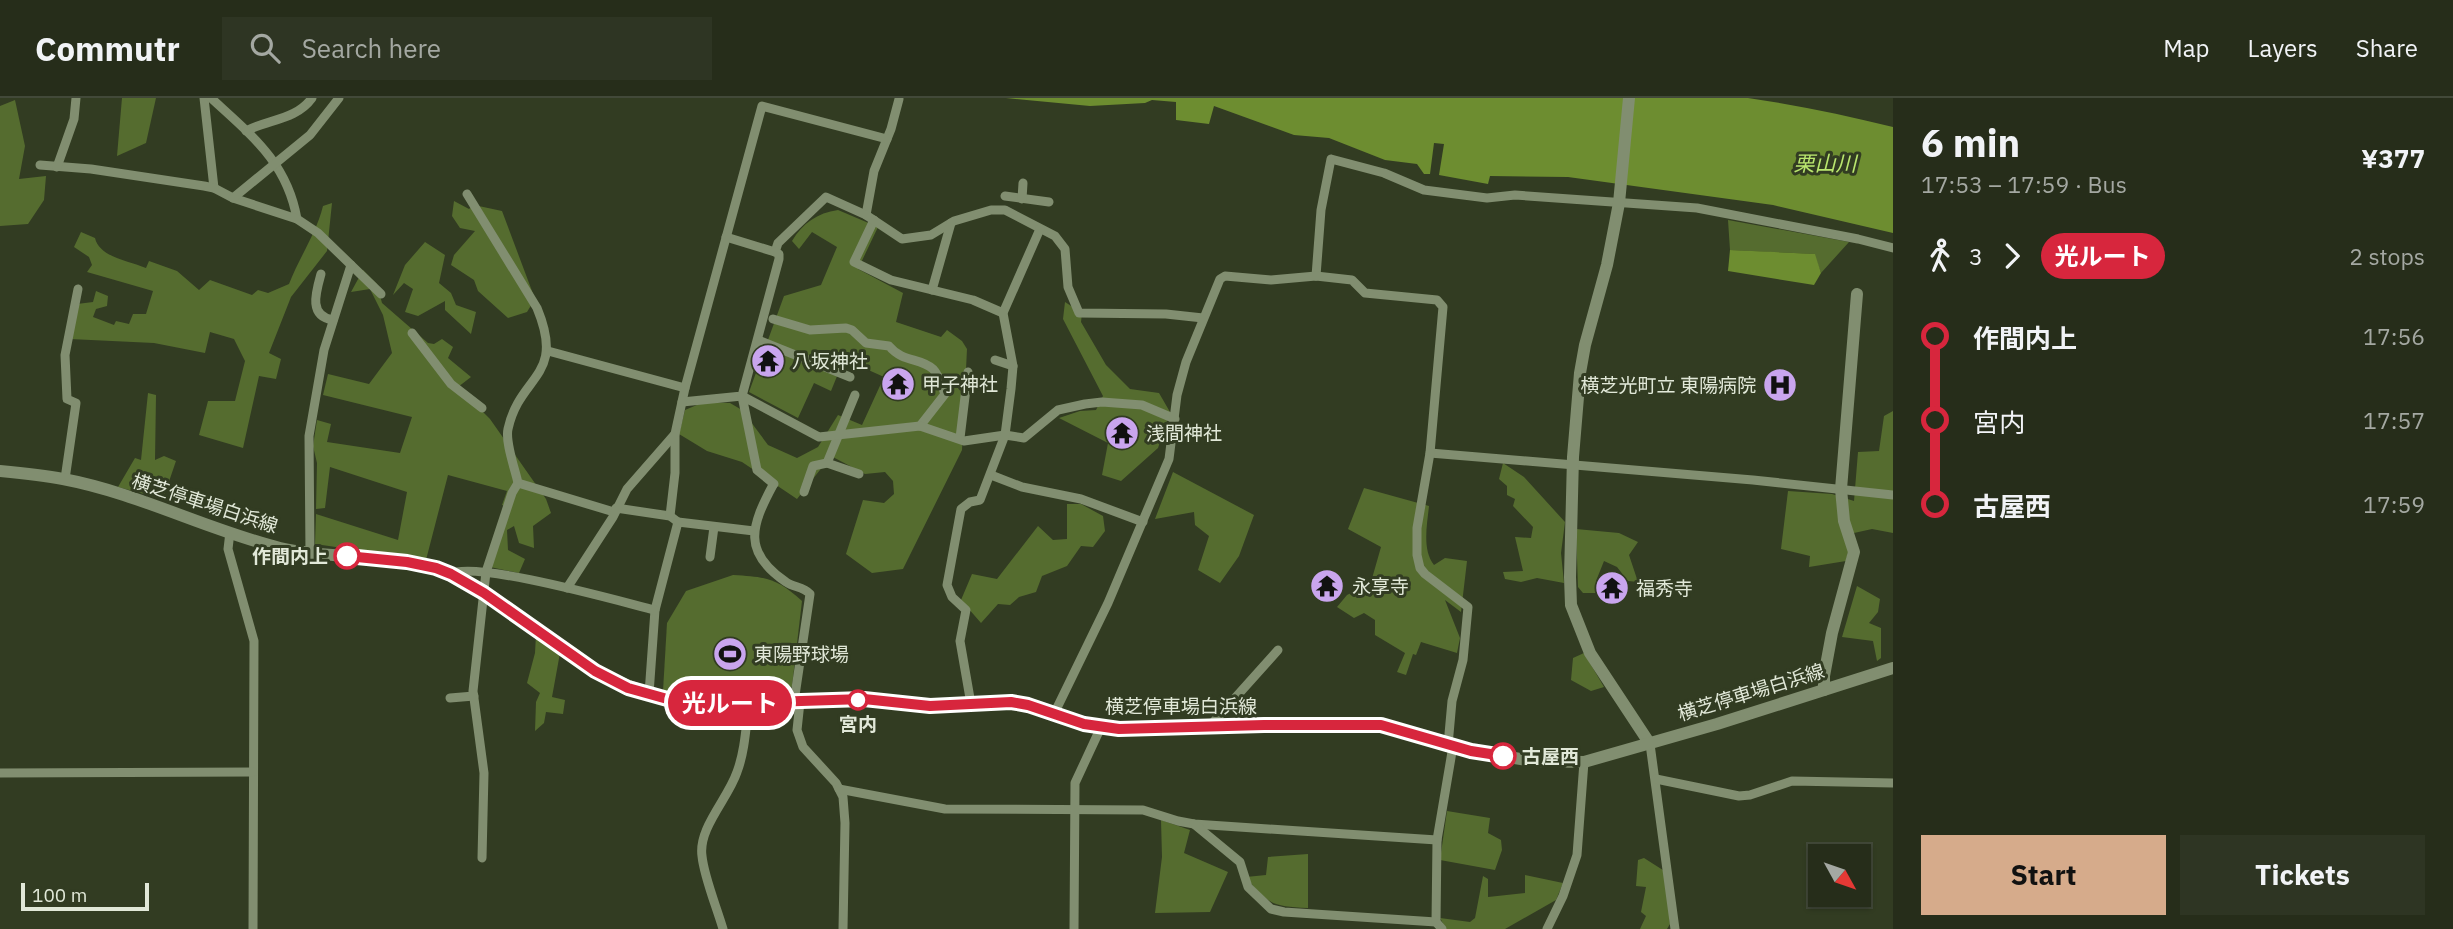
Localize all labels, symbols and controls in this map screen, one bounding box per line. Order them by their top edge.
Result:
search box [222,17,712,80]
text: Commutr [35,27,180,70]
icon: search [246,29,284,67]
text: Search here [302,31,441,65]
text: Map [2163,32,2210,64]
text: Layers [2248,32,2318,64]
text: Share [2356,32,2418,64]
text: 6 min [1921,118,2020,167]
text: ¥377 [2361,141,2425,175]
water label: 栗山川 [1794,149,1858,177]
text: 17:53 – 17:59 · Bus [1921,169,2127,199]
icon: walk [1921,237,1959,275]
icon: forward [1993,237,2031,275]
text: 光ルート [2055,240,2151,272]
text: 3 [1969,241,1983,271]
text: 2 stops [2349,241,2425,271]
text: 作間内上 [1973,321,2077,355]
text: 17:56 [2363,321,2425,351]
temple icon: 八坂神社 [749,342,787,380]
place label: 八坂神社 [792,349,868,373]
temple icon: 甲子神社 [879,365,917,403]
hospital icon: 横芝光町立 東陽病院 [1761,366,1799,404]
place label: 甲子神社 [922,372,998,396]
place label: 横芝光町立 東陽病院 [1581,373,1756,397]
text: 宮内 [1973,405,2025,439]
text: 17:57 [2363,405,2425,435]
temple icon: 浅間神社 [1103,414,1141,452]
place label: 浅間神社 [1146,421,1222,445]
street label: 横芝停車場白浜線 [129,468,281,538]
text: 古屋西 [1973,489,2051,523]
text: 17:59 [2363,489,2425,519]
marker: 作間内上 [334,543,360,569]
place label: 作間内上 [252,544,328,568]
temple icon: 永享寺 [1308,567,1346,605]
temple icon: 福秀寺 [1593,569,1631,607]
place label: 永享寺 [1352,574,1409,598]
place label: 福秀寺 [1636,576,1693,600]
sports icon: 東陽野球場 [711,635,749,673]
place label: 東陽野球場 [754,642,849,666]
street label: 横芝停車場白浜線 [1675,658,1827,726]
line badge: 光ルート [681,680,779,726]
text: 光ルート [682,687,778,719]
marker: 宮内 [848,690,868,710]
street label: 横芝停車場白浜線 [1105,694,1257,718]
place label: 宮内 [839,712,877,736]
marker: 古屋西 [1490,743,1516,769]
place label: 古屋西 [1522,744,1579,768]
button: Start [1921,835,2166,915]
button: Tickets [2180,835,2425,915]
north arrow [1808,844,1871,906]
map controls [1808,844,1871,907]
scale bar [21,880,149,912]
text: 100 m [32,883,87,907]

